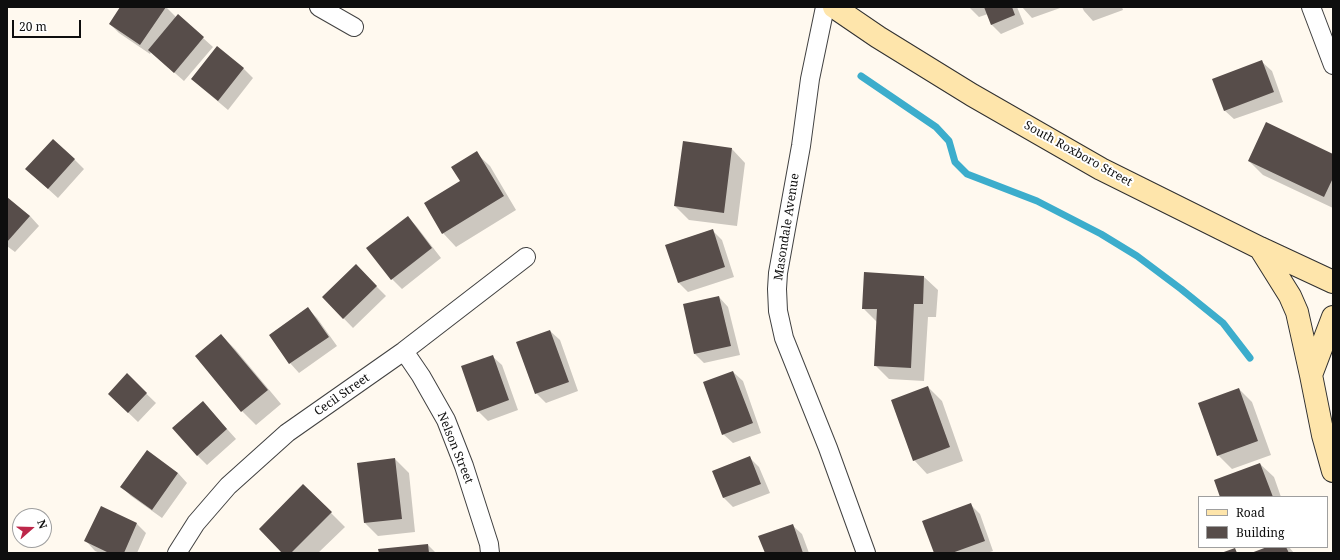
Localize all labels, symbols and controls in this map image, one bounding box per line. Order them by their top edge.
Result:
scale bar [14,12,83,38]
text: 20 m [19,18,47,35]
street label: South Roxboro Street [1021,118,1135,190]
street label: Masondale Avenue [771,172,803,282]
street label: Cecil Street [312,371,372,419]
street label: Nelson Street [434,410,476,486]
legend [1198,496,1328,548]
text: Road [1236,504,1265,521]
north arrow [12,508,52,548]
text: N [34,517,51,531]
text: Building [1236,524,1284,541]

